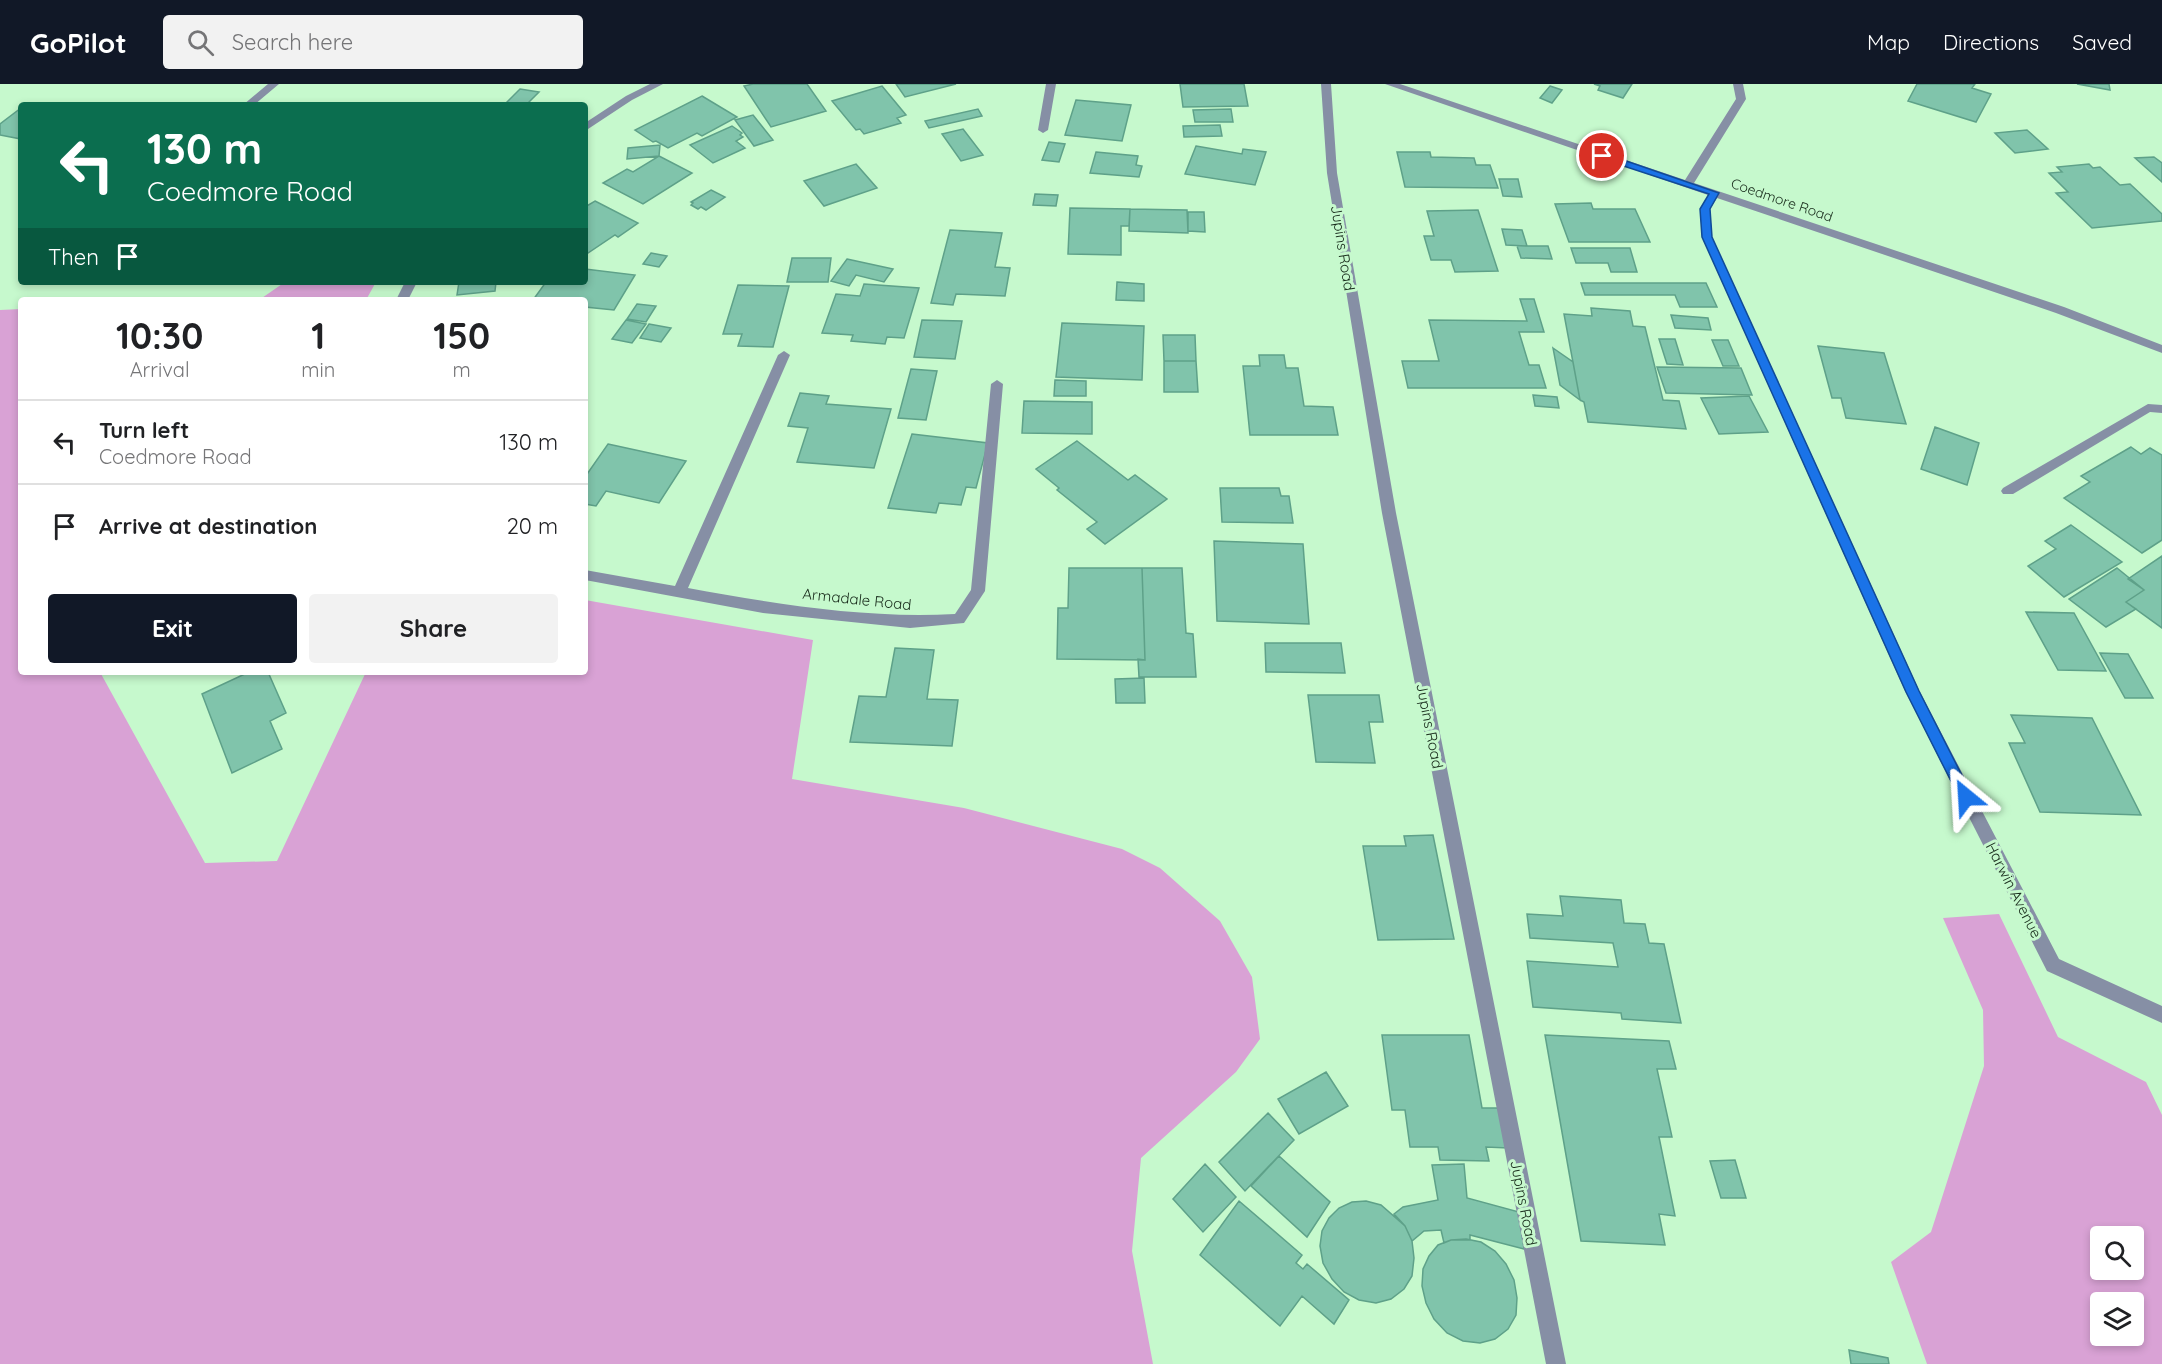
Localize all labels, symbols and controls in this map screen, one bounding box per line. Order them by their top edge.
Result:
search box [163,15,583,69]
text: GoPilot [30,25,127,60]
icon: search [184,26,217,59]
text: Search here [232,28,353,56]
text: Map [1867,29,1910,55]
text: Directions [1943,29,2039,55]
text: Saved [2072,29,2132,55]
text: 130 m [147,122,262,175]
icon: left [48,126,126,204]
pin [1576,130,1627,181]
icon: arrive [1585,139,1618,172]
text: Coedmore Road [147,174,353,208]
street label: Coedmore Road [1729,174,1835,226]
street label: Jupins Road [1327,204,1359,292]
icon: arrive [111,240,144,273]
text: Then [48,243,99,271]
text: 10:30 [116,313,203,358]
text: 1 [311,313,325,358]
text: 150 [433,313,490,358]
text: Arrival [130,357,190,382]
text: min [301,357,335,382]
text: m [452,357,471,382]
text: Turn left [99,416,189,444]
icon: left [48,426,81,459]
text: 130 m [499,428,558,456]
text: Coedmore Road [99,444,252,469]
icon: arrive [48,510,81,543]
text: Arrive at destination [99,512,317,540]
text: 20 m [507,512,558,540]
street label: Armadale Road [802,584,912,614]
button: Exit [48,594,297,663]
button: Share [309,594,558,663]
street label: Jupins Road [1412,682,1448,770]
position arrow [1934,765,1998,829]
street label: Harwin Avenue [1982,839,2046,941]
street label: Jupins Road [1506,1159,1542,1247]
map controls [2090,1226,2144,1346]
button: search [2090,1226,2144,1280]
button: layers [2090,1292,2144,1346]

